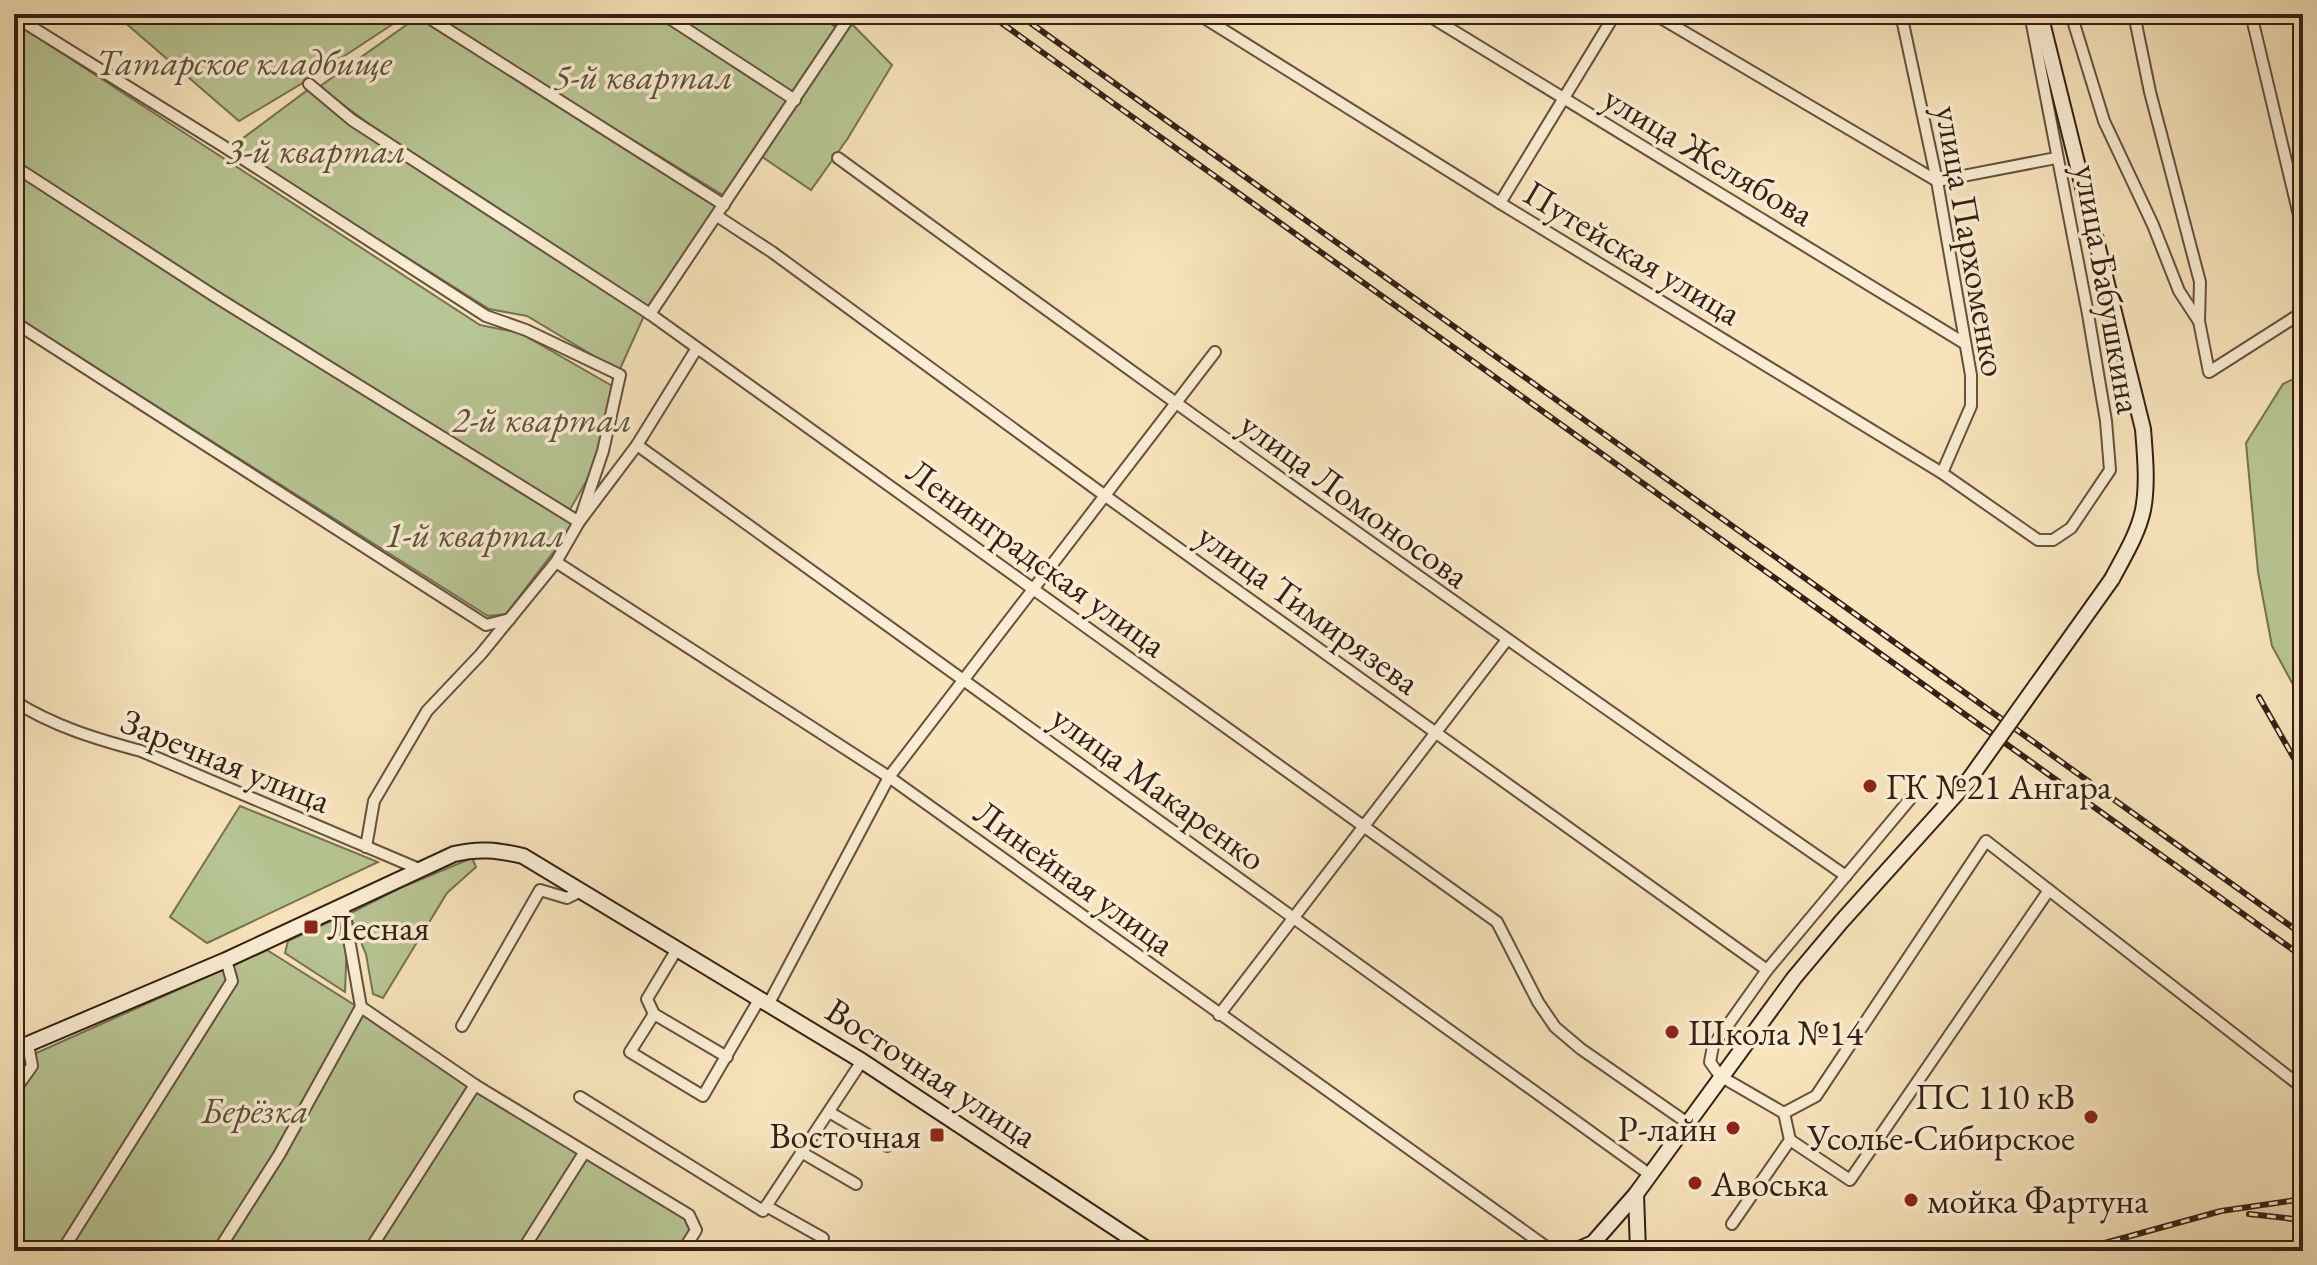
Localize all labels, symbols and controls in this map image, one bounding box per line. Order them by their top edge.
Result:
park label: Татарское кладбище [96,39,393,86]
park label: 5-й квартал [553,53,733,100]
street label: улица Желябова [1595,74,1823,237]
street label: улица Пархоменко [1925,102,2018,380]
park label: 3-й квартал [226,127,406,174]
street label: улица Бабушкина [2063,161,2154,418]
street label: Путейская улица [1515,169,1751,336]
park label: 2-й квартал [452,396,632,443]
street label: улица Ломоносова [1231,400,1479,599]
street label: Ленинградская улица [897,447,1176,668]
park label: 1-й квартал [385,511,565,558]
street label: улица Тимирязева [1188,512,1430,705]
street label: улица Макаренко [1042,694,1275,881]
street label: Заречная улица [114,697,338,824]
place label: ГК №21 Ангара [1886,763,2112,810]
marker: ГК №21 Ангара [1861,777,1879,795]
street label: Линейная улица [965,789,1185,966]
place label: Лесная [327,904,430,951]
marker: Лесная [302,918,320,936]
street label: Восточная улица [818,988,1046,1156]
place label: Школа №14 [1688,1009,1864,1056]
marker: Школа №14 [1663,1023,1681,1041]
place label: ПС 110 кВ Усолье-Сибирское [1806,1073,2075,1161]
park label: Берёзка [200,1087,309,1134]
place label: Р-лайн [1618,1105,1717,1152]
marker: ПС 110 кВ Усолье-Сибирское [2082,1108,2100,1126]
place label: Восточная [769,1113,921,1157]
marker: Р-лайн [1724,1119,1742,1137]
marker: Восточная [928,1126,946,1144]
place label: Авоська [1710,1160,1829,1207]
marker: Авоська [1686,1174,1704,1192]
place label: мойка Фартуна [1927,1177,2149,1224]
marker: мойка Фартуна [1902,1191,1920,1209]

